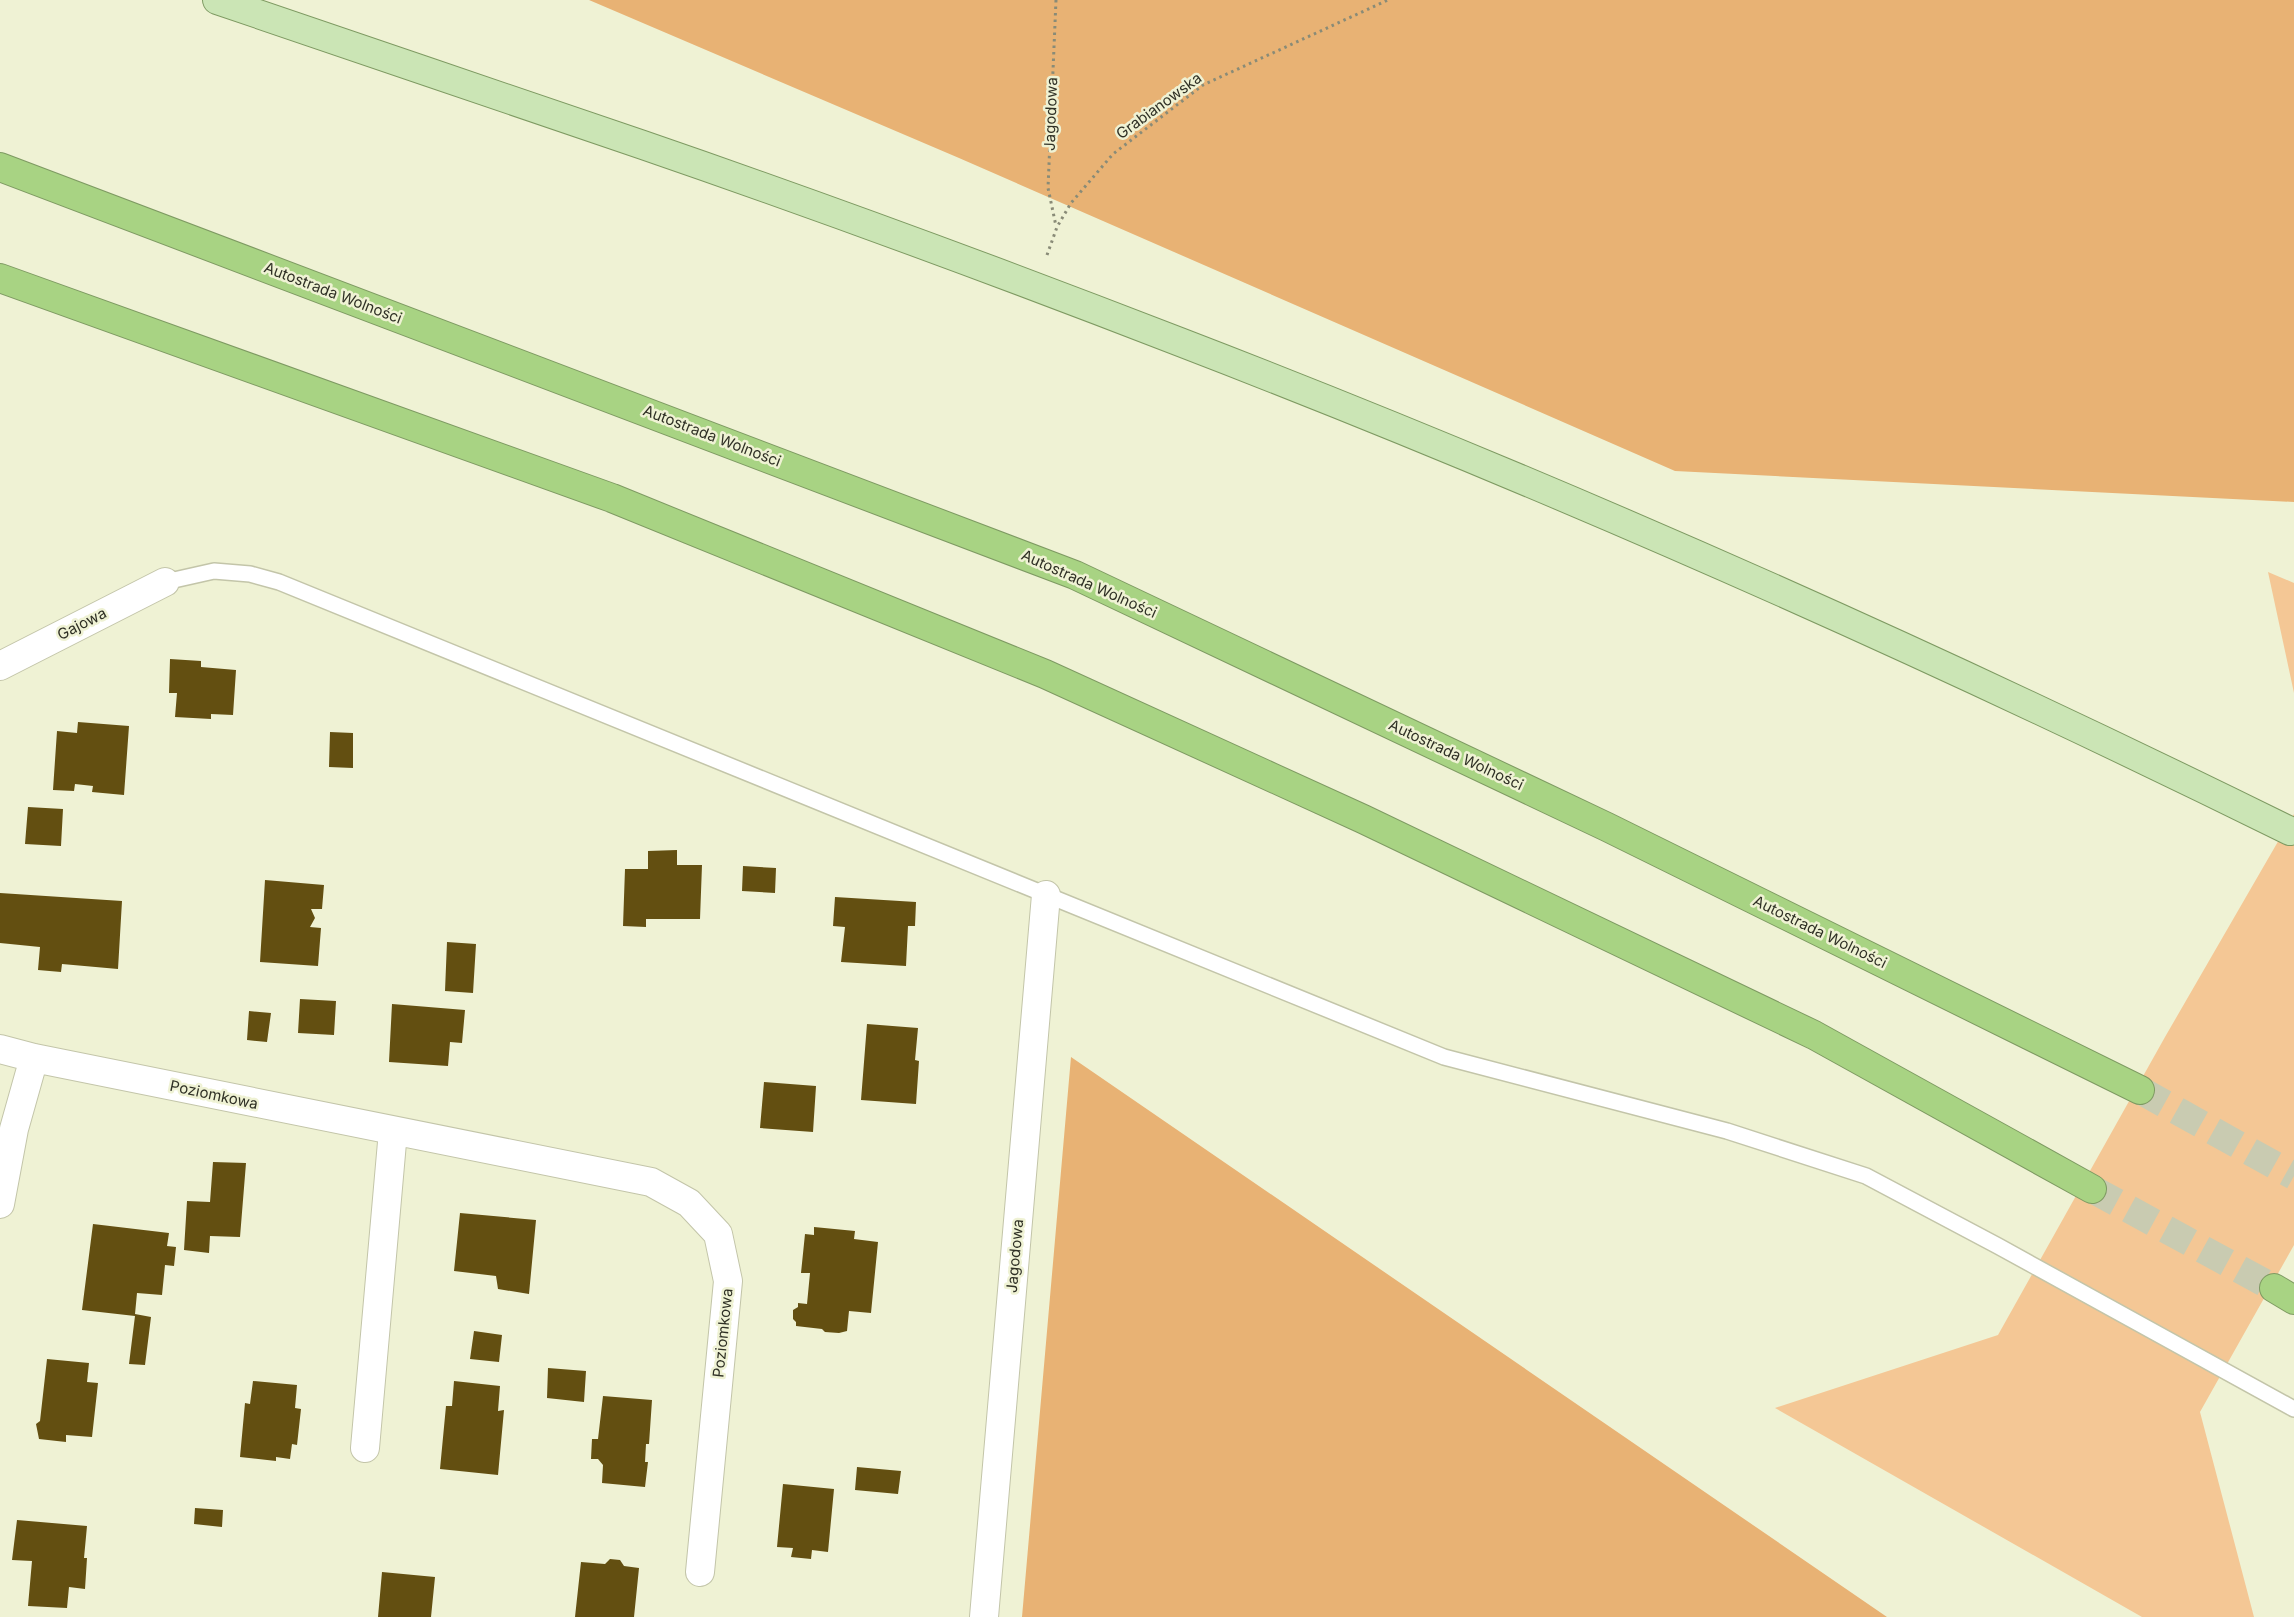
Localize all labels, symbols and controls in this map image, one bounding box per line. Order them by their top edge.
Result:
street label: Grabianowska [1112,68,1205,143]
street label: Jagodowa [1040,77,1061,151]
street label: Autostrada Wolności [261,257,405,328]
street label: Autostrada Wolności [640,400,784,471]
street label: Autostrada Wolności [1019,545,1160,622]
street label: Gajowa [54,603,110,644]
street label: Autostrada Wolności [1386,715,1527,794]
street label: Autostrada Wolności [1750,891,1890,972]
street label: Poziomkowa [168,1076,260,1113]
street label: Jagodowa [1002,1218,1027,1294]
street label: Poziomkowa [708,1287,737,1379]

